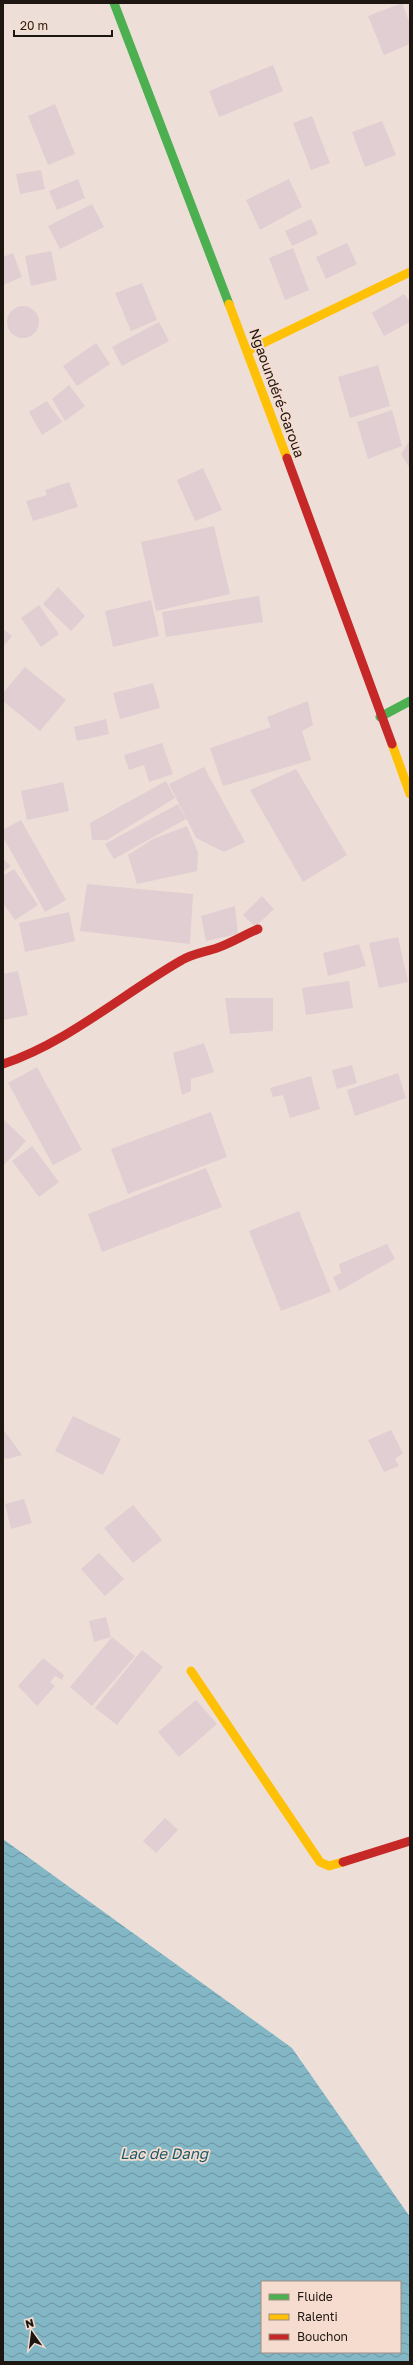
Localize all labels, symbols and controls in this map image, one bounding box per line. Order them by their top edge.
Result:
scale bar [14,12,112,38]
text: 20 m [20,18,48,33]
street label: Ngaoundéré-Garoua [246,326,309,460]
water label: Lac de Dang [120,2144,210,2163]
legend [261,2281,401,2353]
text: Fluide [297,2289,333,2304]
text: Ralenti [297,2309,338,2324]
north arrow [12,2313,52,2353]
text: N [24,2315,35,2330]
text: Bouchon [297,2329,348,2344]

